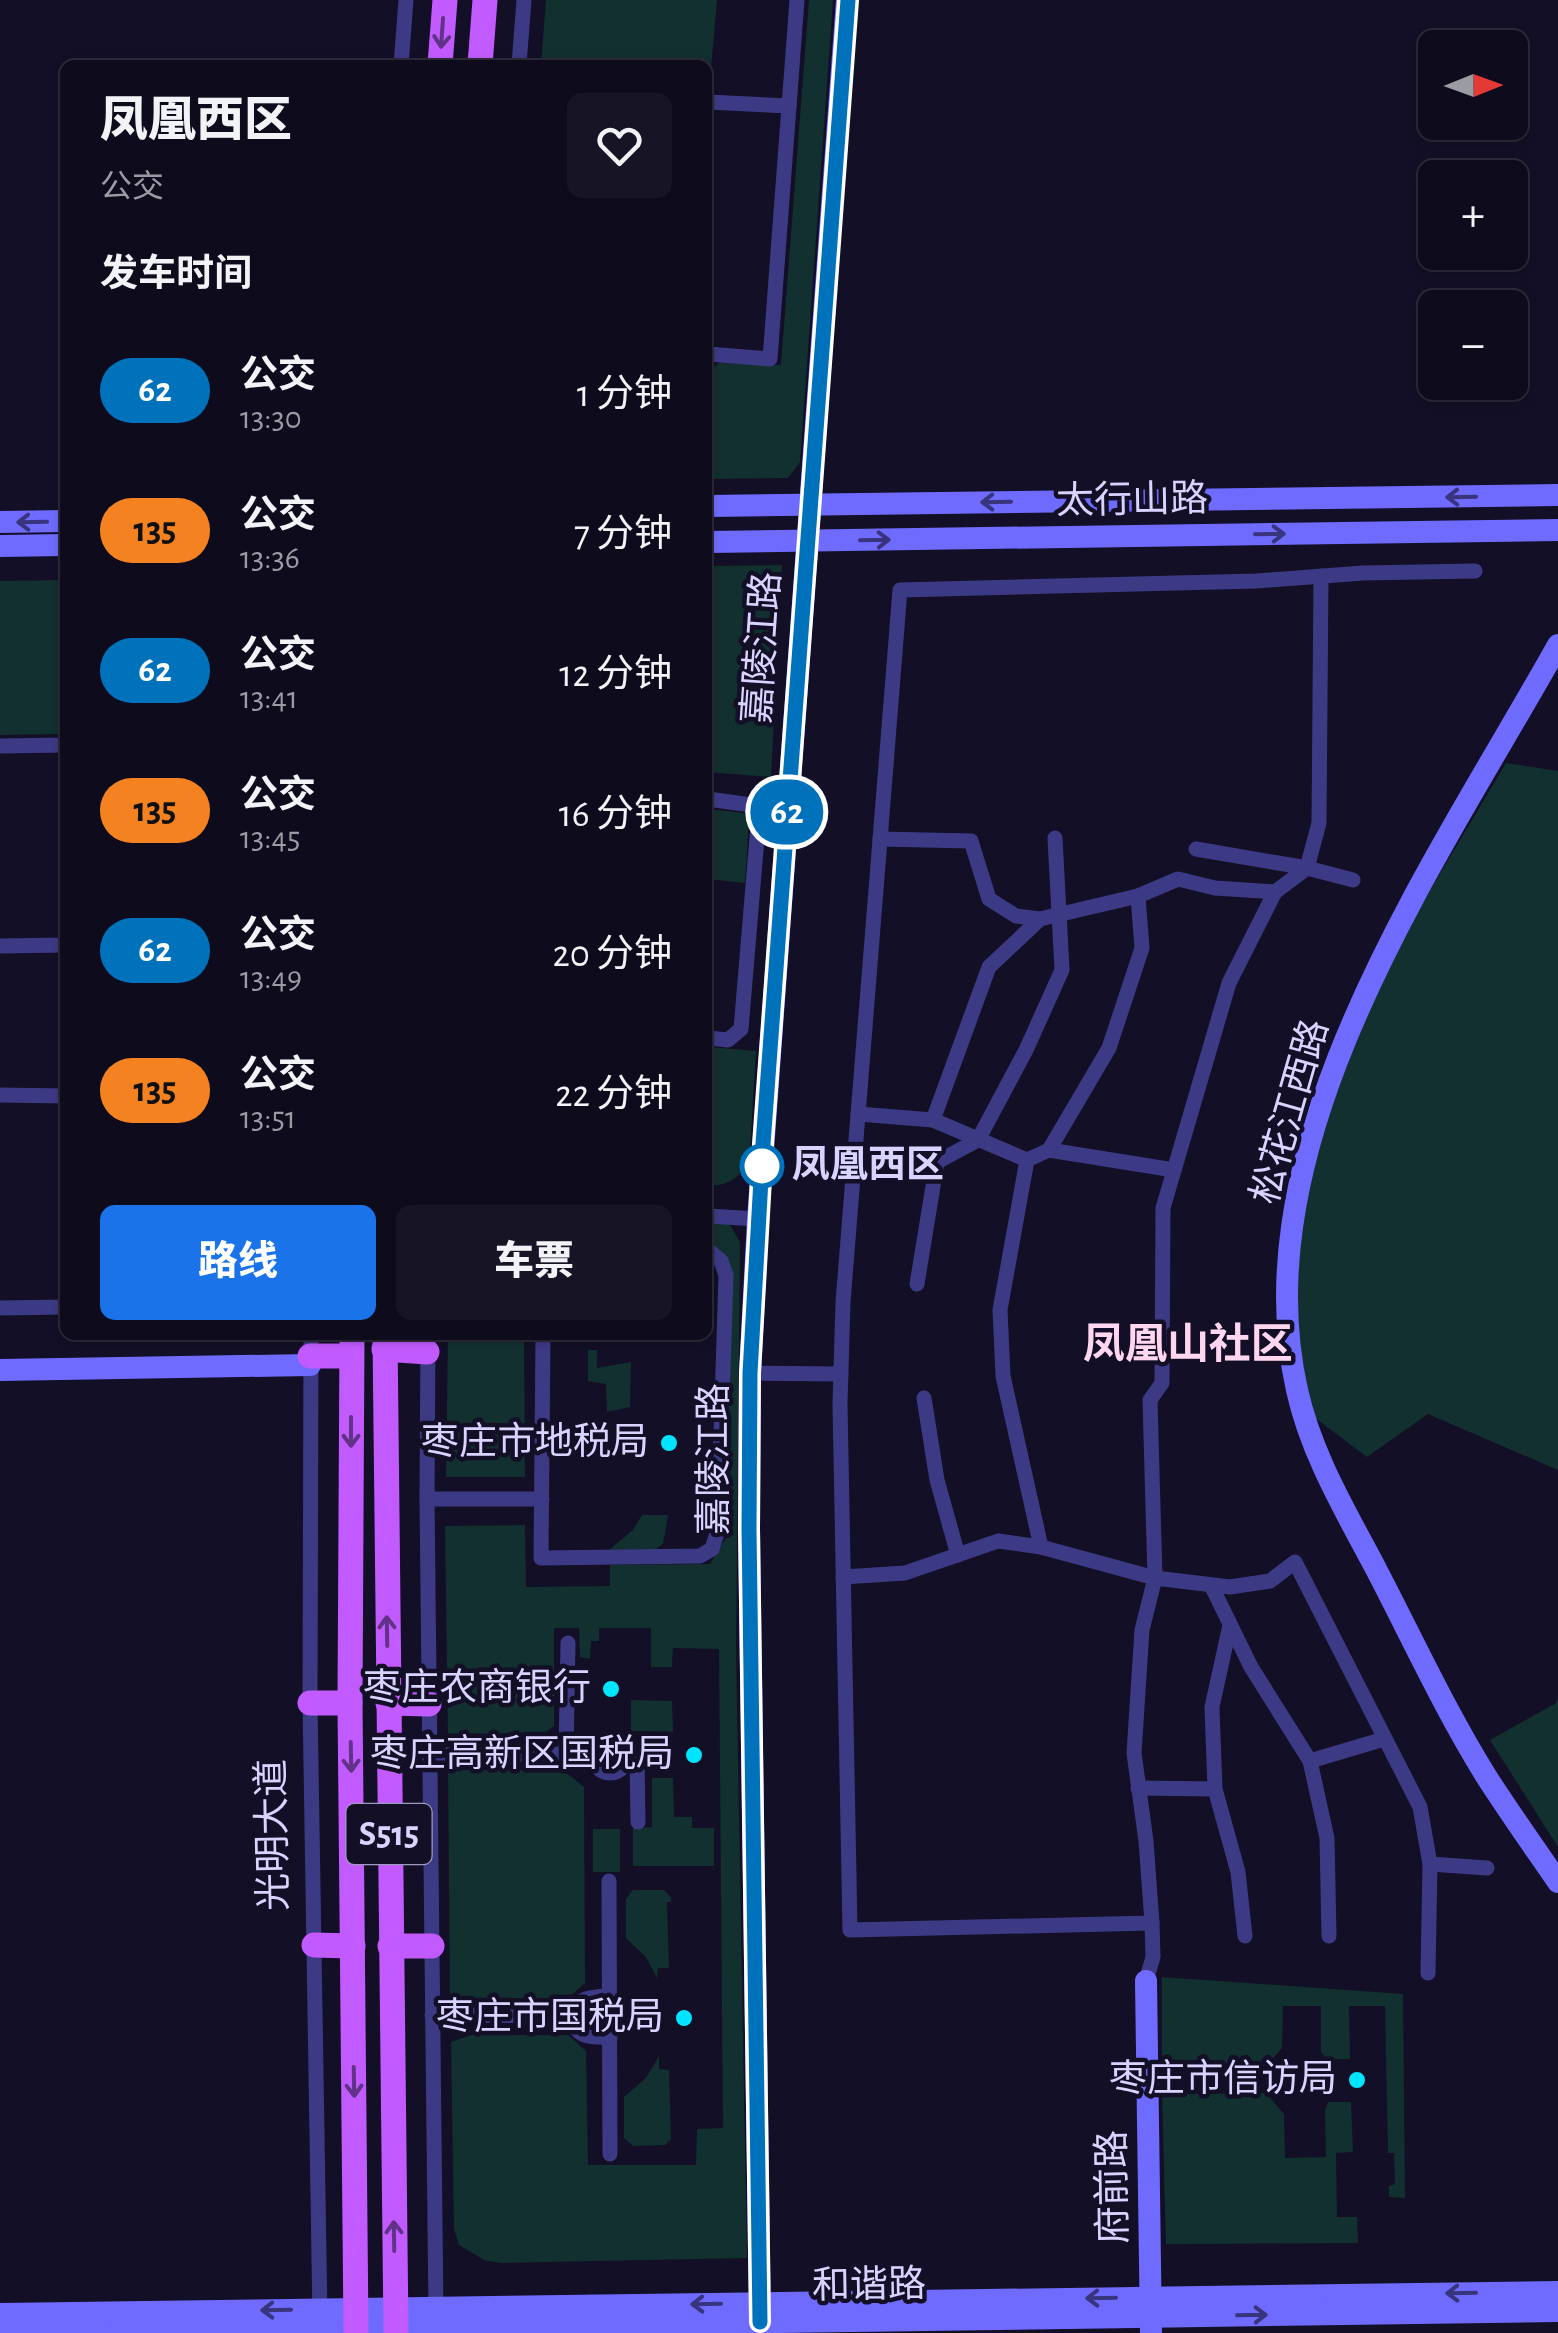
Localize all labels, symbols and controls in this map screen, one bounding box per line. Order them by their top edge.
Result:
one-way arrow [433,16,452,48]
north arrow [1418,30,1528,140]
map controls [1418,30,1528,400]
button: heart [567,93,672,198]
text: 凤凰西区 [100,98,292,146]
button: + [1418,160,1528,270]
text: 公交 [100,171,164,203]
text: 发车时间 [100,256,252,294]
button: − [1418,290,1528,400]
text: 公交 [240,357,316,395]
text: 62 [138,373,172,408]
text: 1 分钟 [577,376,672,414]
text: 13:30 [240,402,302,434]
street label: 太行山路 [1056,479,1208,521]
one-way arrow [1445,487,1477,506]
one-way arrow [980,492,1012,512]
text: 公交 [240,497,316,535]
one-way arrow [17,512,49,531]
text: 135 [134,513,176,548]
text: 7 分钟 [574,516,672,554]
one-way arrow [1252,524,1285,544]
one-way arrow [858,530,890,549]
text: 13:36 [240,542,300,574]
street label: 嘉陵江路 [737,571,787,725]
text: 公交 [240,637,316,675]
text: 62 [138,653,172,688]
text: 12 分钟 [559,656,672,694]
text: 13:41 [240,682,298,714]
text: 公交 [240,777,316,815]
line badge: 62 [742,780,832,844]
text: 135 [134,793,176,828]
text: 62 [770,795,804,830]
text: 16 分钟 [559,796,672,834]
text: 13:45 [240,822,300,854]
text: 公交 [240,917,316,955]
text: 62 [138,933,172,968]
text: 20 分钟 [552,936,672,974]
text: 13:49 [240,962,302,994]
street label: 松花江西路 [1244,1015,1335,1209]
text: 公交 [240,1057,316,1095]
text: 135 [134,1073,176,1108]
text: 22 分钟 [555,1076,672,1114]
text: 13:51 [240,1102,296,1134]
marker: 凤凰西区 [741,1145,783,1187]
place label: 凤凰西区 [792,1145,944,1185]
button: 路线 [100,1205,376,1320]
button: 车票 [396,1205,672,1320]
district label: 凤凰山社区 [1083,1322,1293,1366]
street label: 嘉陵江路 [694,1383,734,1535]
one-way arrow [341,1416,360,1448]
place label: 枣庄市地税局 [421,1421,649,1462]
marker: 枣庄市地税局 [658,1432,680,1454]
one-way arrow [378,1615,396,1648]
place label: 枣庄农商银行 [363,1667,591,1708]
marker: 枣庄农商银行 [600,1678,622,1700]
place label: 枣庄高新区国税局 [370,1733,674,1774]
one-way arrow [341,1741,360,1773]
marker: 枣庄高新区国税局 [683,1744,705,1766]
street label: 光明大道 [251,1759,294,1911]
road number: S515 [346,1804,432,1864]
place label: 枣庄市国税局 [436,1996,664,2037]
marker: 枣庄市国税局 [673,2007,695,2029]
place label: 枣庄市信访局 [1109,2058,1337,2099]
one-way arrow [344,2066,364,2098]
marker: 枣庄市信访局 [1346,2069,1368,2091]
street label: 府前路 [1091,2130,1134,2244]
one-way arrow [384,2220,403,2252]
street label: 和谐路 [812,2264,926,2306]
one-way arrow [1445,2284,1478,2302]
one-way arrow [1085,2288,1118,2308]
one-way arrow [690,2294,722,2314]
one-way arrow [260,2300,292,2320]
one-way arrow [1236,2306,1268,2324]

